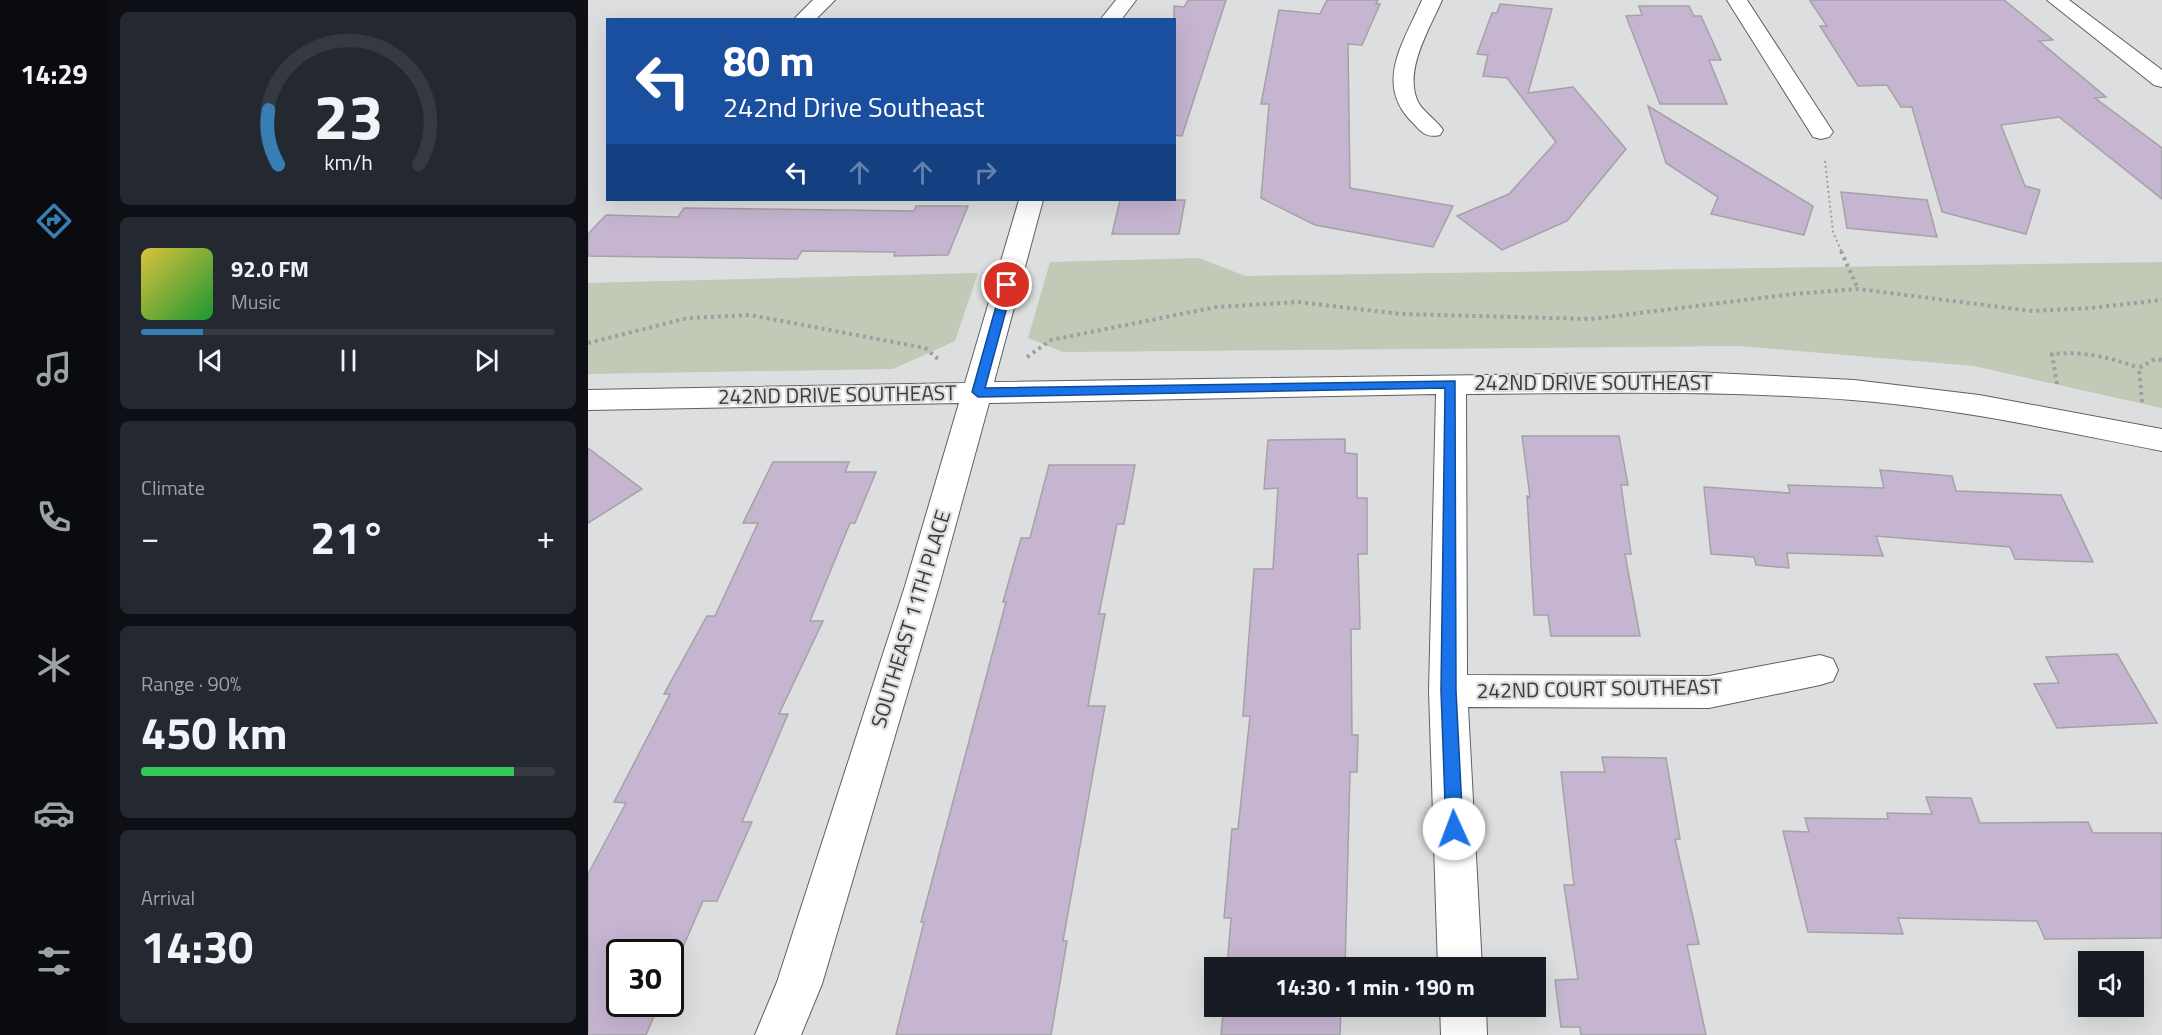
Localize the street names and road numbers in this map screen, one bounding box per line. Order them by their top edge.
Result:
street label: 242ND DRIVE SOUTHEAST [1474,366,1712,398]
street label: 242ND DRIVE SOUTHEAST [718,376,956,412]
street label: SOUTHEAST 11TH PLACE [862,506,958,732]
street label: 242ND COURT SOUTHEAST [1476,670,1722,706]

